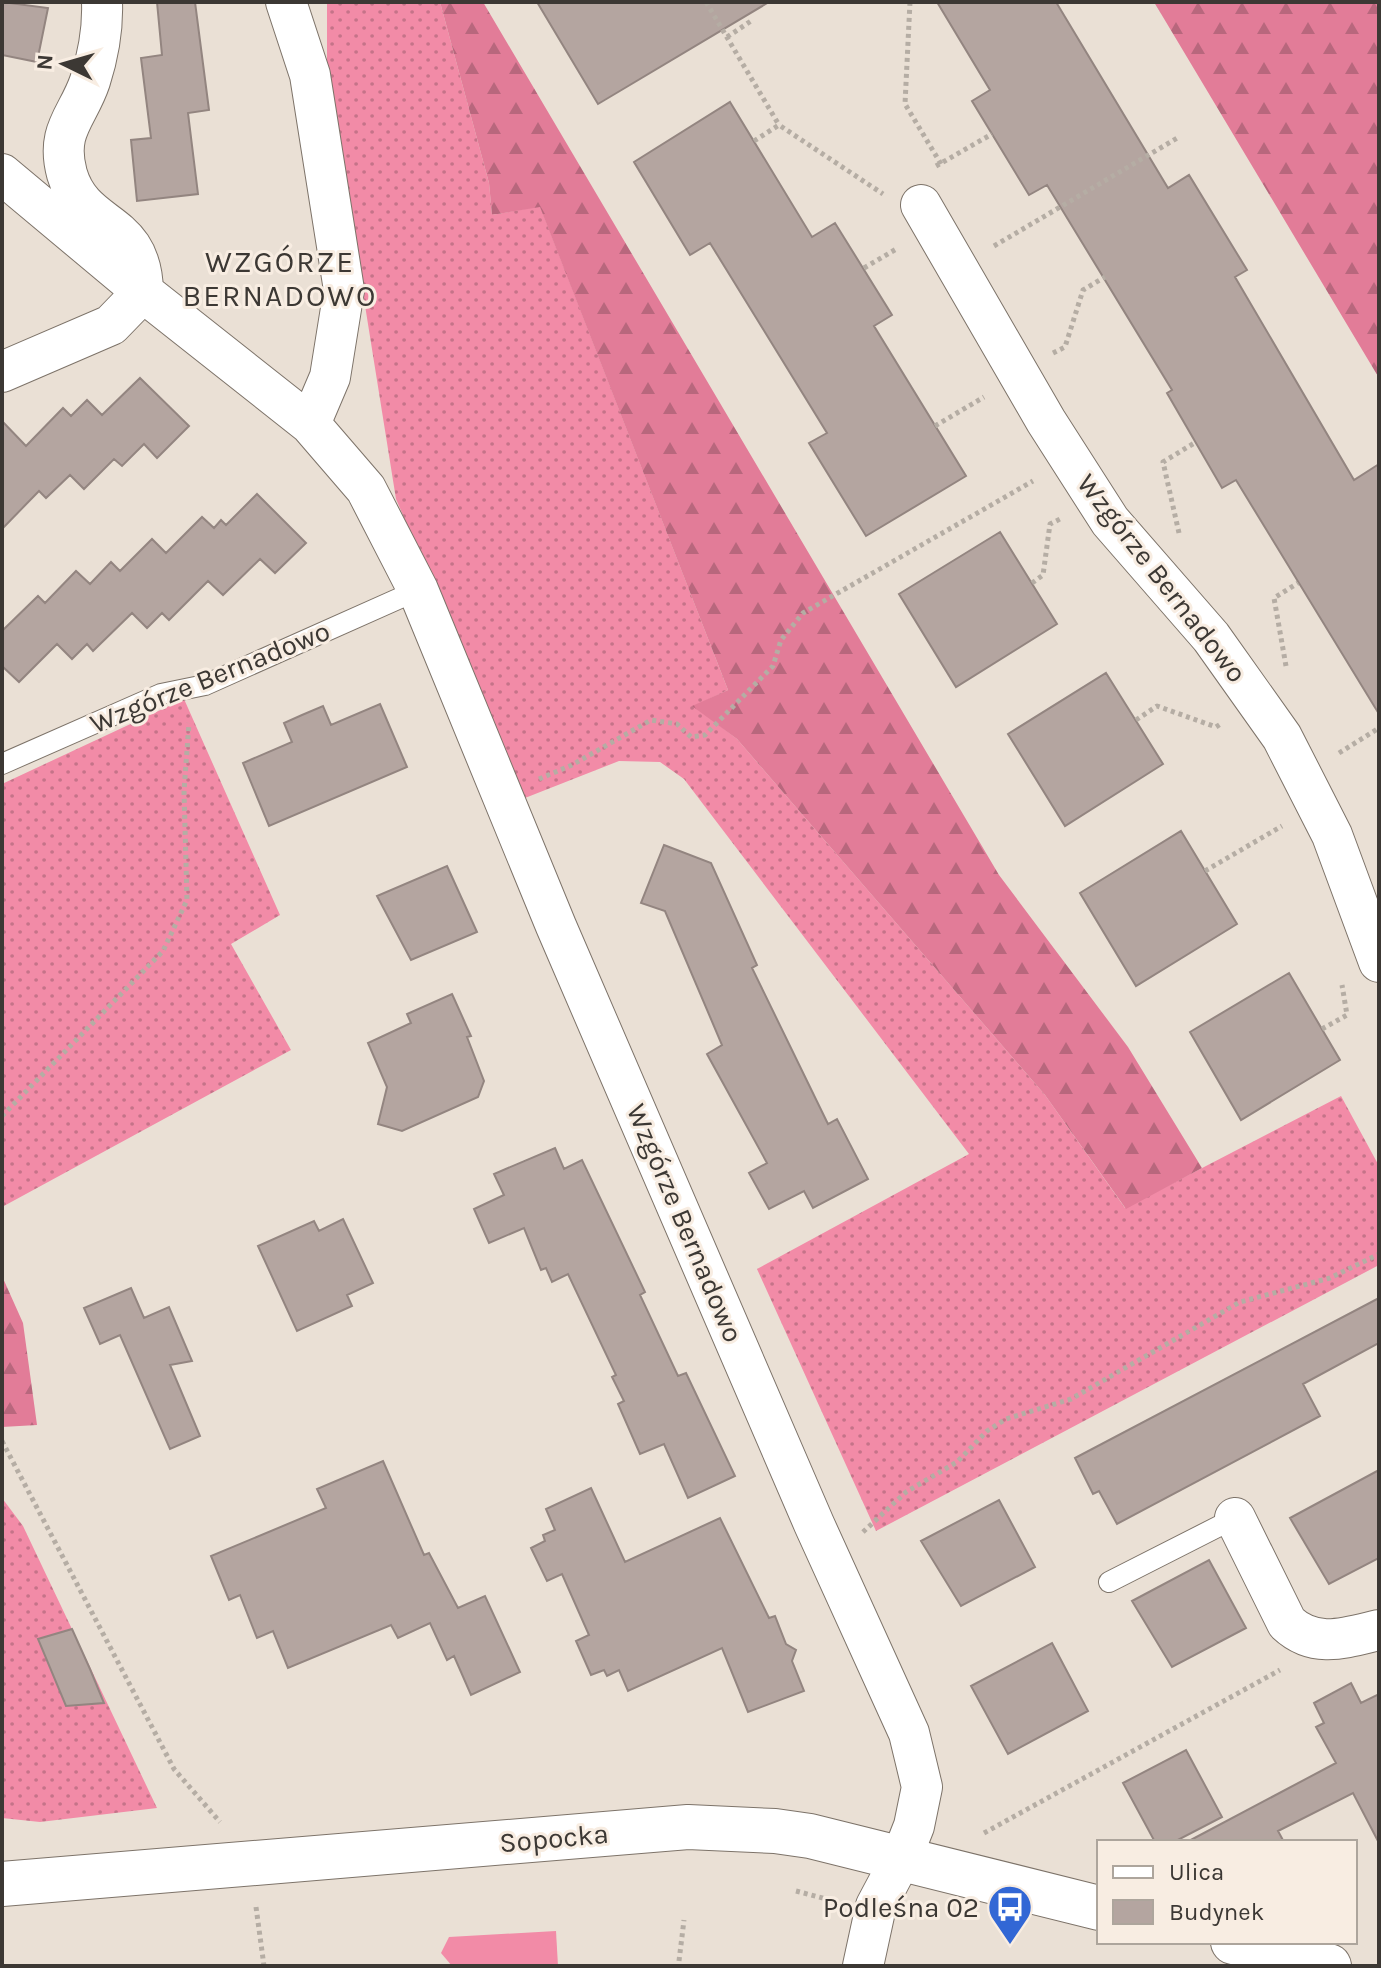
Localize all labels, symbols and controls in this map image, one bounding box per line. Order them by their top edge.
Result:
north arrow [24,24,104,104]
text: N [31,53,59,71]
district label: WZGÓRZE BERNADOWO [183,244,378,314]
street label: Wzgórze Bernadowo [1070,467,1254,689]
street label: Wzgórze Bernadowo [85,614,335,740]
street label: Wzgórze Bernadowo [620,1099,750,1347]
street label: Sopocka [498,1817,610,1859]
legend [1097,1840,1357,1944]
text: Ulica [1169,1858,1224,1886]
bus stop icon: Podleśna 02 [986,1883,1034,1946]
place label: Podleśna 02 [823,1891,979,1924]
text: Budynek [1169,1898,1264,1926]

